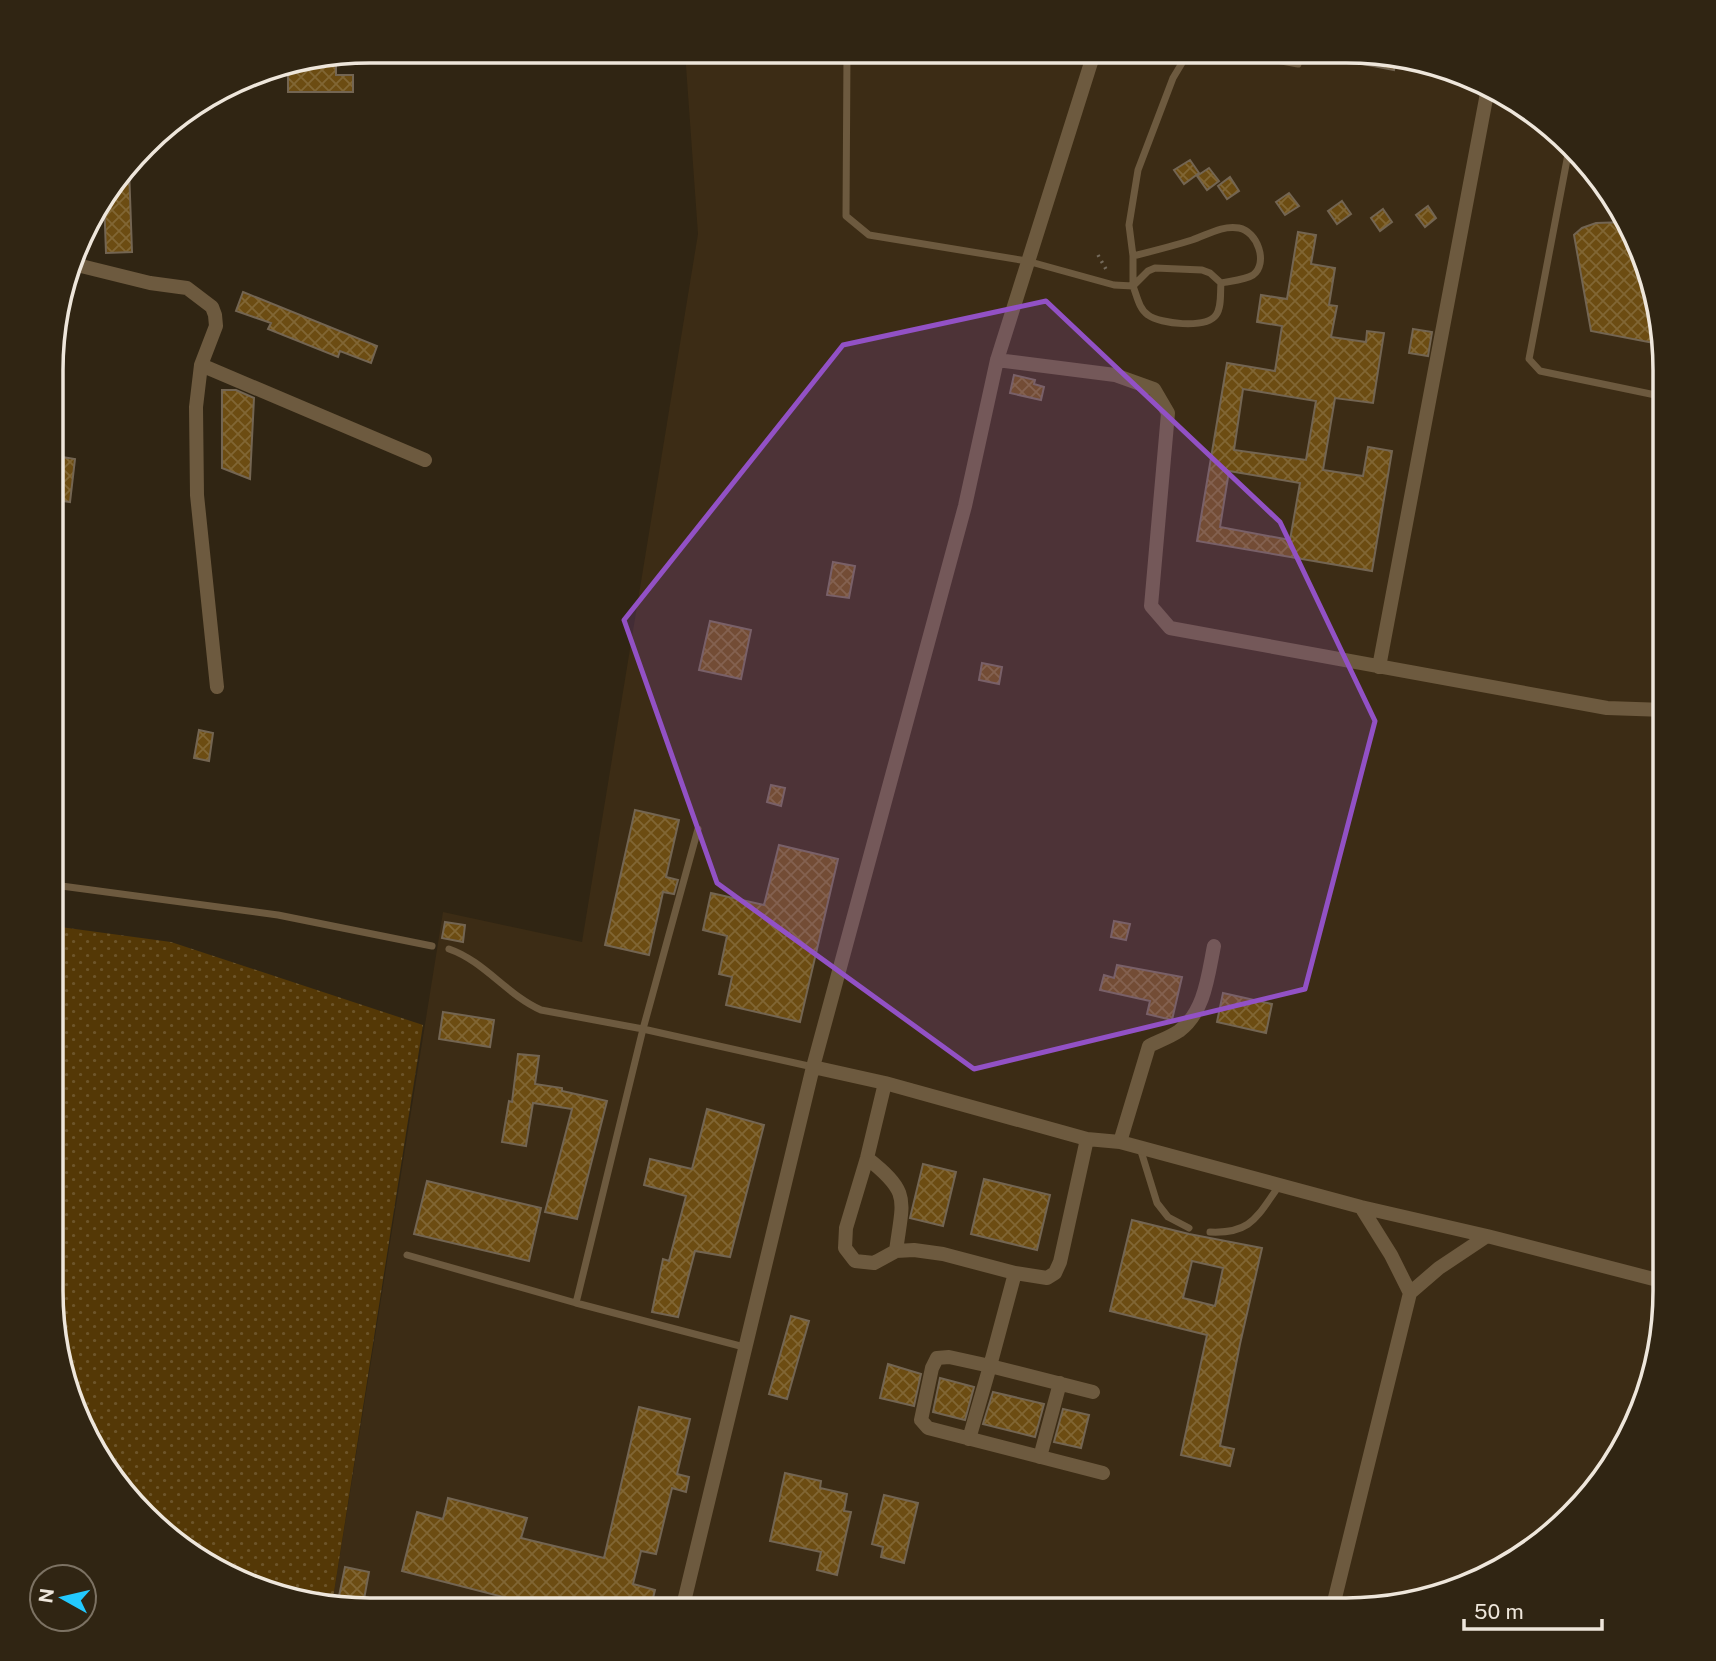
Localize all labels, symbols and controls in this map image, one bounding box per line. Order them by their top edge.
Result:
north arrow [28,1563,98,1633]
text: N [34,1587,58,1605]
scale bar [1464,1588,1602,1632]
text: 50 m [1474,1599,1524,1624]

